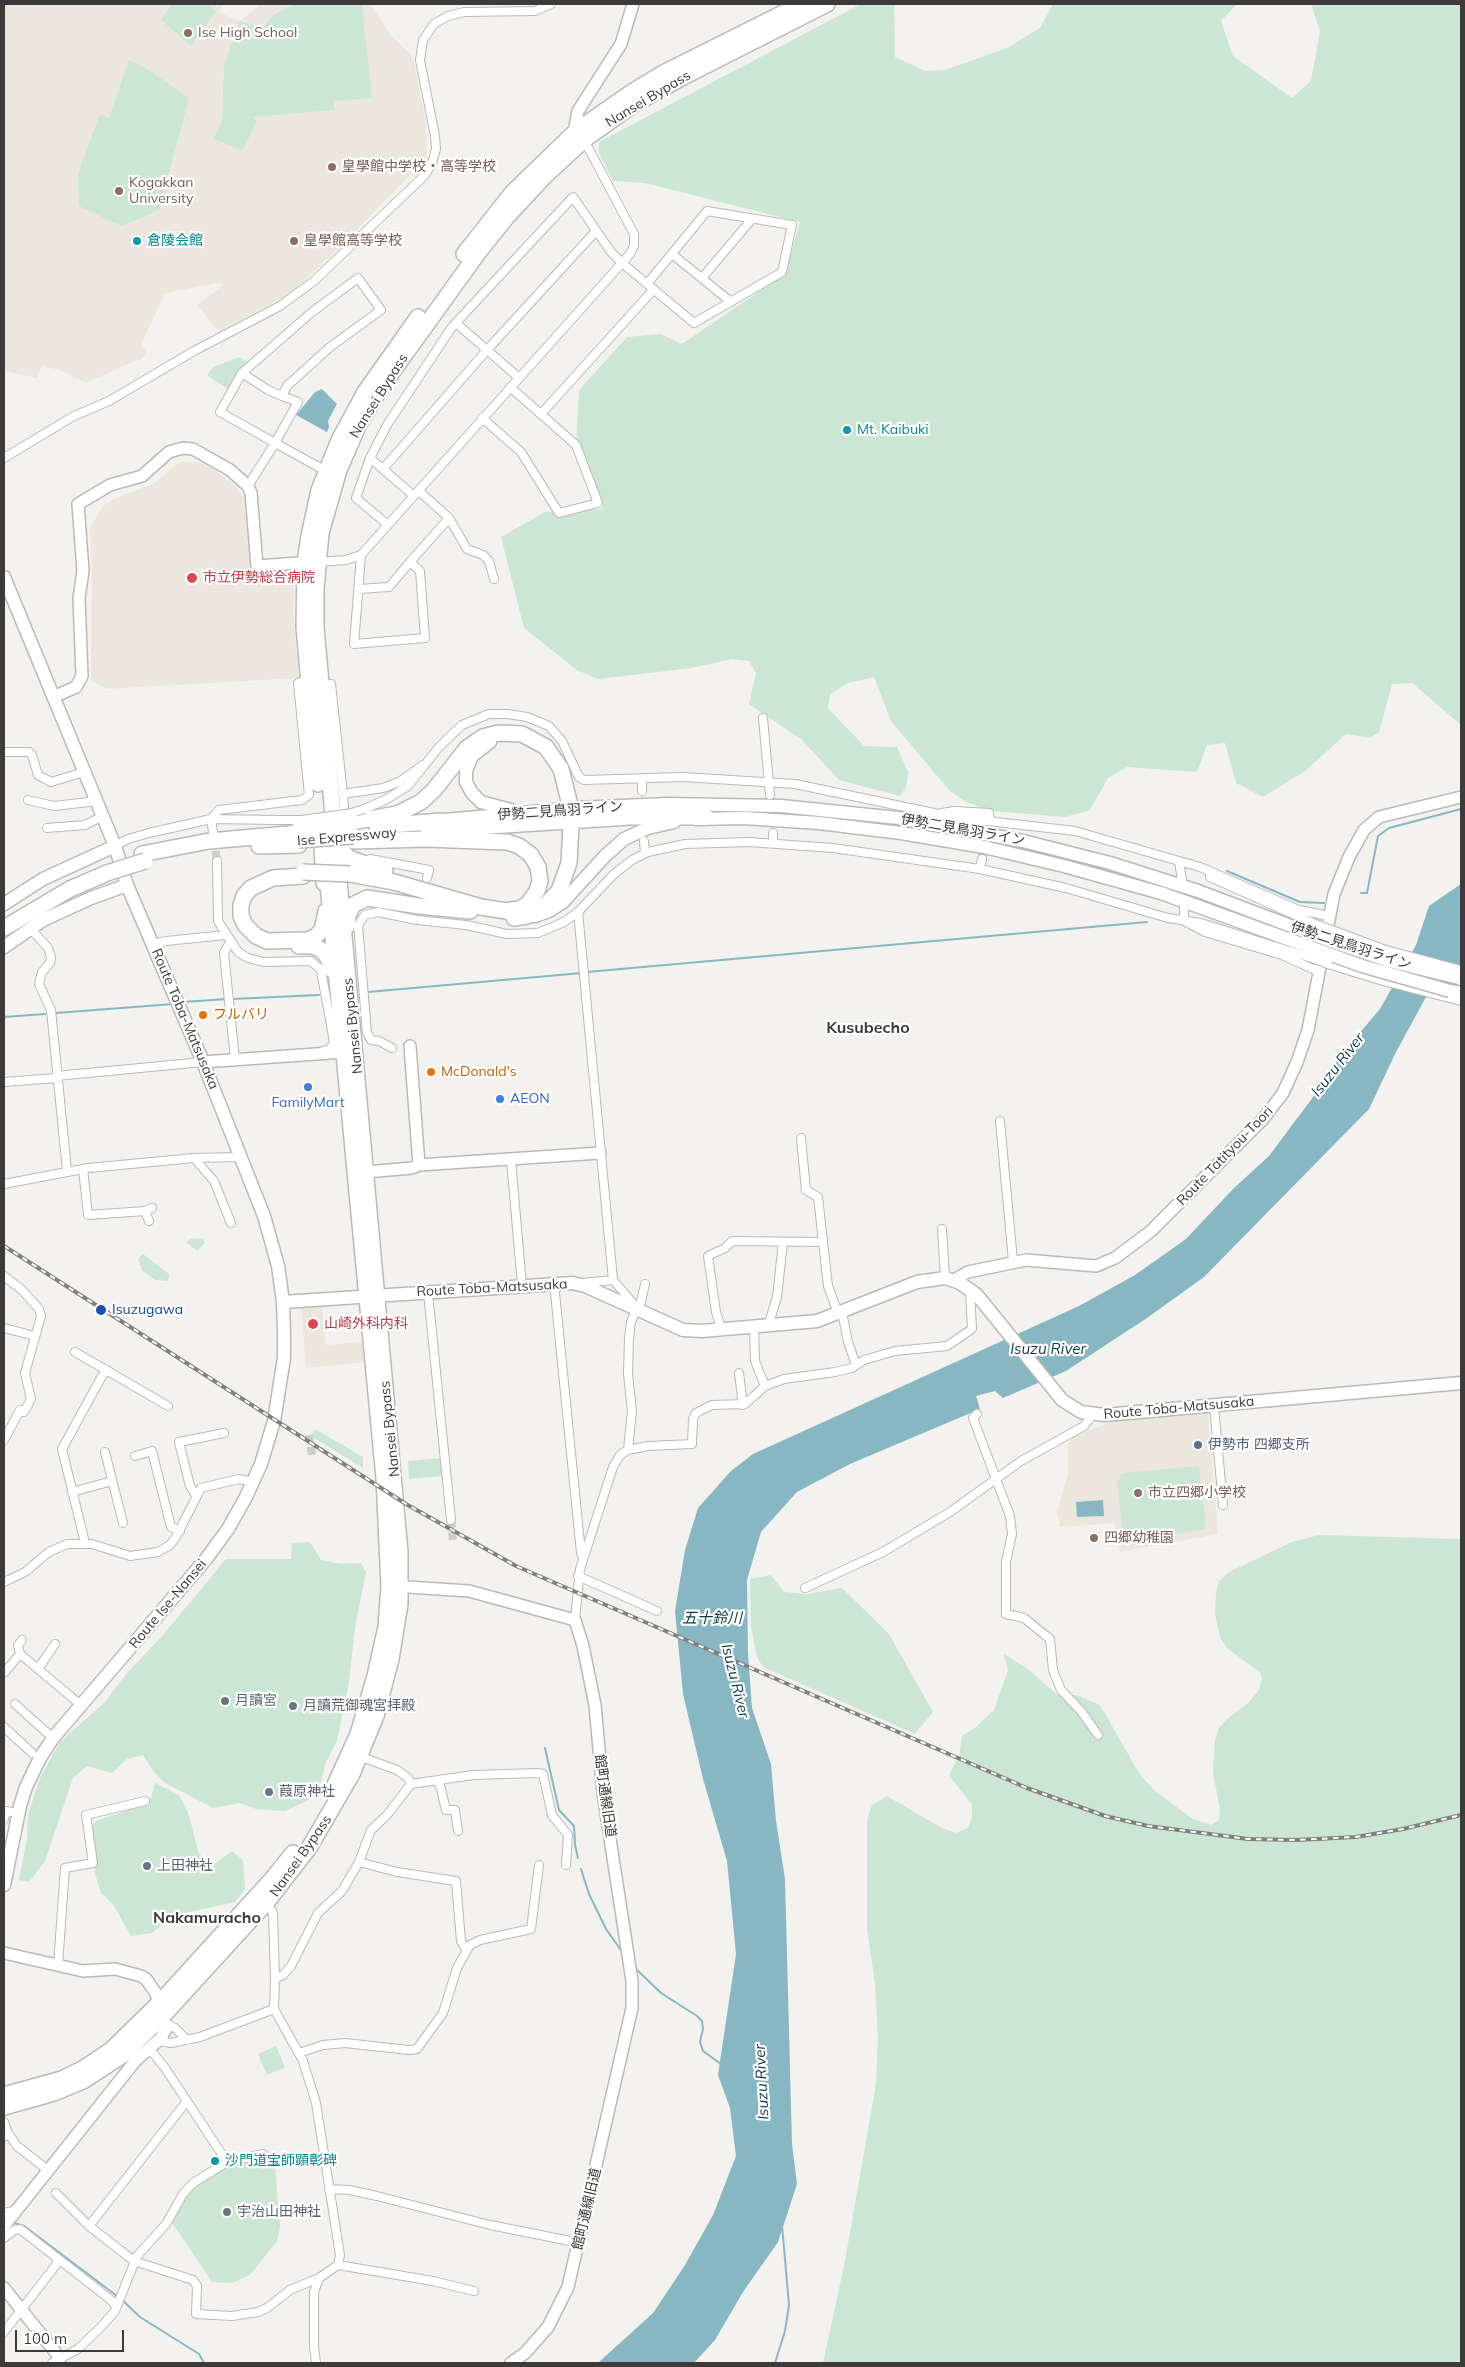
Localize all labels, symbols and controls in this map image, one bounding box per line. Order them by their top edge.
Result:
place label: Ise High School [198,25,297,41]
marker: Ise High School [182,27,194,39]
street label: Nansei Bypass [602,67,694,131]
place label: 皇學館中学校・高等学校 [342,159,496,175]
marker: 皇學館中学校・高等学校 [326,161,338,173]
place label: Kogakkan University [129,175,194,208]
marker: Kogakkan University [113,185,125,197]
place label: 倉陵会館 [147,233,203,249]
place label: 皇學館高等学校 [304,233,402,249]
marker: 倉陵会館 [131,235,143,247]
marker: 皇學館高等学校 [288,235,300,247]
street label: Nansei Bypass [346,351,412,441]
place label: Mt. Kaibuki [857,422,929,438]
marker: Mt. Kaibuki [841,424,853,436]
place label: 市立伊勢総合病院 [203,570,315,586]
marker: 市立伊勢総合病院 [185,571,199,585]
street label: 伊勢二見鳥羽ライン [497,798,623,824]
street label: 伊勢二見鳥羽ライン [899,811,1027,849]
street label: Ise Expressway [296,824,398,850]
street label: 伊勢二見鳥羽ライン [1288,919,1414,973]
street label: Route Toba-Matsusaka [148,946,222,1092]
street label: Nansei Bypass [340,977,366,1075]
place label: フルバリ [213,1007,269,1023]
marker: フルバリ [197,1009,209,1021]
district label: Kusubecho [826,1018,910,1038]
water label: Isuzu River [1308,1030,1368,1100]
place label: McDonald's [441,1064,517,1080]
marker: McDonald's [425,1066,437,1078]
marker: FamilyMart [302,1081,314,1093]
place label: AEON [510,1091,550,1107]
marker: AEON [494,1093,506,1105]
place label: FamilyMart [271,1095,345,1111]
street label: Route Tatityou-Toori [1173,1103,1277,1209]
street label: Route Toba-Matsusaka [416,1276,568,1300]
place label: Isuzugawa [112,1302,183,1318]
marker: Isuzugawa [94,1303,108,1317]
place label: 山崎外科内科 [324,1316,408,1332]
marker: 山崎外科内科 [306,1317,320,1331]
water label: Isuzu River [1010,1340,1086,1358]
street label: Nansei Bypass [377,1380,403,1478]
street label: Route Toba-Matsusaka [1103,1393,1255,1423]
place label: 伊勢市 四郷支所 [1208,1437,1310,1453]
marker: 伊勢市 四郷支所 [1192,1439,1204,1451]
place label: 市立四郷小学校 [1148,1485,1246,1501]
marker: 市立四郷小学校 [1132,1487,1144,1499]
place label: 四郷幼稚園 [1104,1530,1174,1546]
marker: 四郷幼稚園 [1088,1532,1100,1544]
street label: Route Ise-Nansei [126,1556,210,1652]
water label: 五十鈴川 [682,1609,742,1627]
water label: Isuzu River [717,1642,753,1720]
place label: 月讀宮 [235,1693,277,1709]
marker: 月讀宮 [219,1695,231,1707]
place label: 月讀荒御魂宮拝殿 [303,1698,415,1714]
marker: 月讀荒御魂宮拝殿 [287,1700,299,1712]
street label: 館町通線旧道 [591,1753,619,1839]
place label: 葭原神社 [279,1784,335,1800]
marker: 葭原神社 [263,1786,275,1798]
street label: Nansei Bypass [267,1812,335,1900]
place label: 上田神社 [157,1858,213,1874]
marker: 上田神社 [141,1860,153,1872]
district label: Nakamuracho [153,1908,261,1928]
water label: Isuzu River [751,2044,773,2120]
place label: 沙門道宝師顕彰碑 [225,2153,337,2169]
marker: 沙門道宝師顕彰碑 [209,2155,221,2167]
street label: 館町通線旧道 [569,2166,605,2252]
place label: 宇治山田神社 [237,2204,321,2220]
marker: 宇治山田神社 [221,2206,233,2218]
scale bar [18,2320,126,2352]
text: 100 m [23,2329,67,2348]

